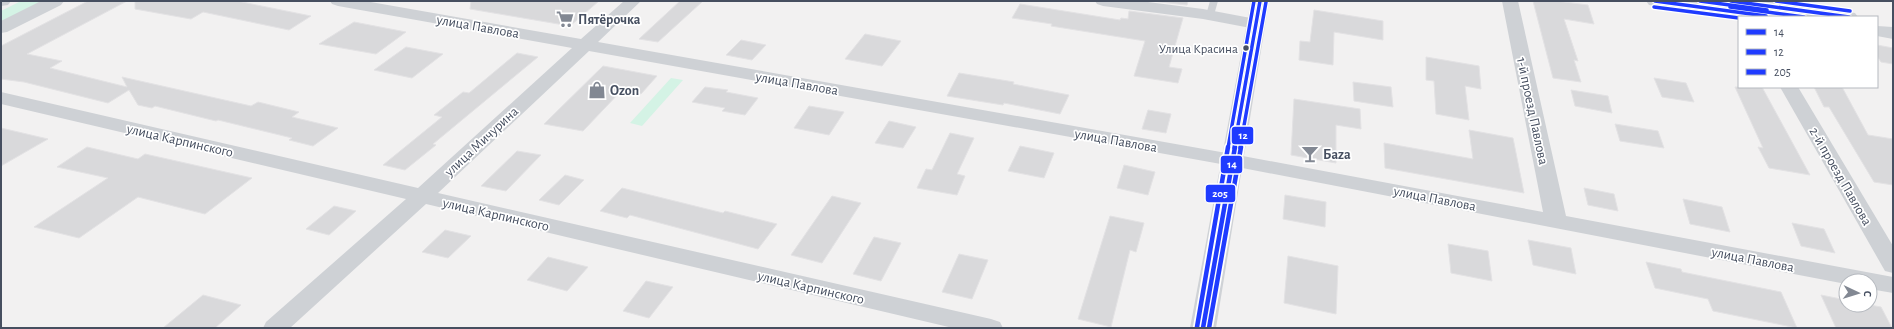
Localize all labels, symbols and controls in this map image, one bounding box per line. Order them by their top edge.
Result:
supermarket icon: Пятёрочка [555,9,575,29]
street label: улица Павлова [435,13,521,41]
place label: Пятёрочка [578,13,641,27]
legend [1738,16,1878,88]
text: 14 [1774,26,1784,38]
place label: Улица Красина [1159,43,1238,56]
marker: Улица Красина [1241,43,1251,53]
text: 12 [1774,46,1784,58]
street label: 1-й проезд Павлова [1514,56,1550,167]
text: 205 [1774,66,1791,78]
street label: улица Павлова [754,70,840,98]
shop icon: Ozon [587,80,607,100]
place label: Ozon [610,84,639,98]
street label: улица Мичурина [442,104,522,180]
street label: улица Карпинского [124,122,234,160]
street label: 2-й проезд Павлова [1806,125,1874,228]
line badge: 12 [1231,126,1254,145]
street label: улица Павлова [1073,127,1159,155]
text: 12 [1238,130,1248,141]
bar icon: Баza [1300,144,1320,164]
place label: Баza [1323,148,1351,162]
line badge: 14 [1220,155,1243,174]
text: 14 [1227,159,1237,170]
line badge: 205 [1205,184,1236,203]
street label: улица Павлова [1392,184,1478,214]
text: 205 [1212,188,1228,199]
street label: улица Карпинского [440,196,550,234]
street label: улица Павлова [1710,245,1796,275]
street label: улица Карпинского [755,269,865,307]
north arrow [1838,273,1878,313]
text: С [1862,290,1873,297]

